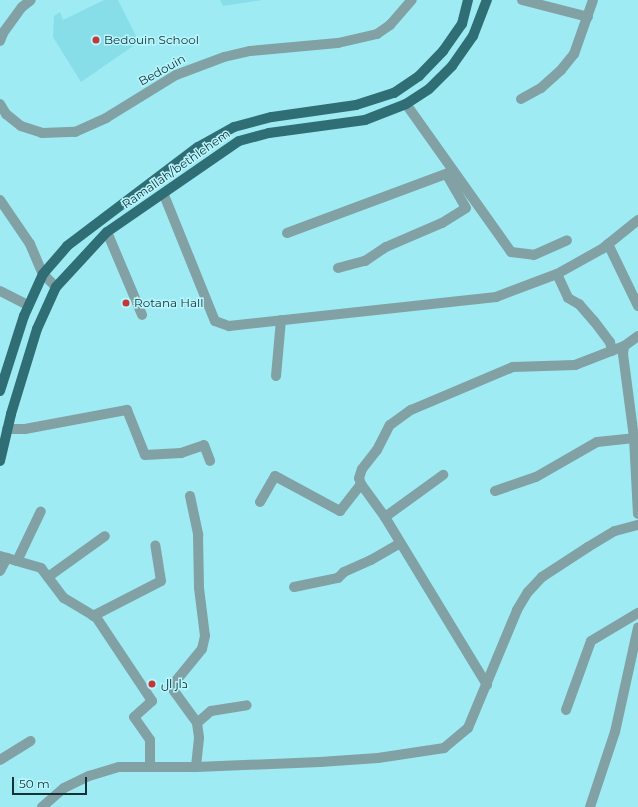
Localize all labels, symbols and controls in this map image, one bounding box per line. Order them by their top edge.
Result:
place label: Bedouin School [104,33,199,47]
marker: Bedouin School [91,35,101,45]
street label: Bedouin [136,51,188,89]
street label: Ramallah/bethlehem [119,126,233,212]
place label: Rotana Hall [134,296,204,310]
marker: Rotana Hall [121,298,131,308]
place label: دار ال [161,677,188,691]
marker: دار ال [146,678,158,690]
scale bar [14,769,89,795]
text: 50 m [19,776,50,791]

